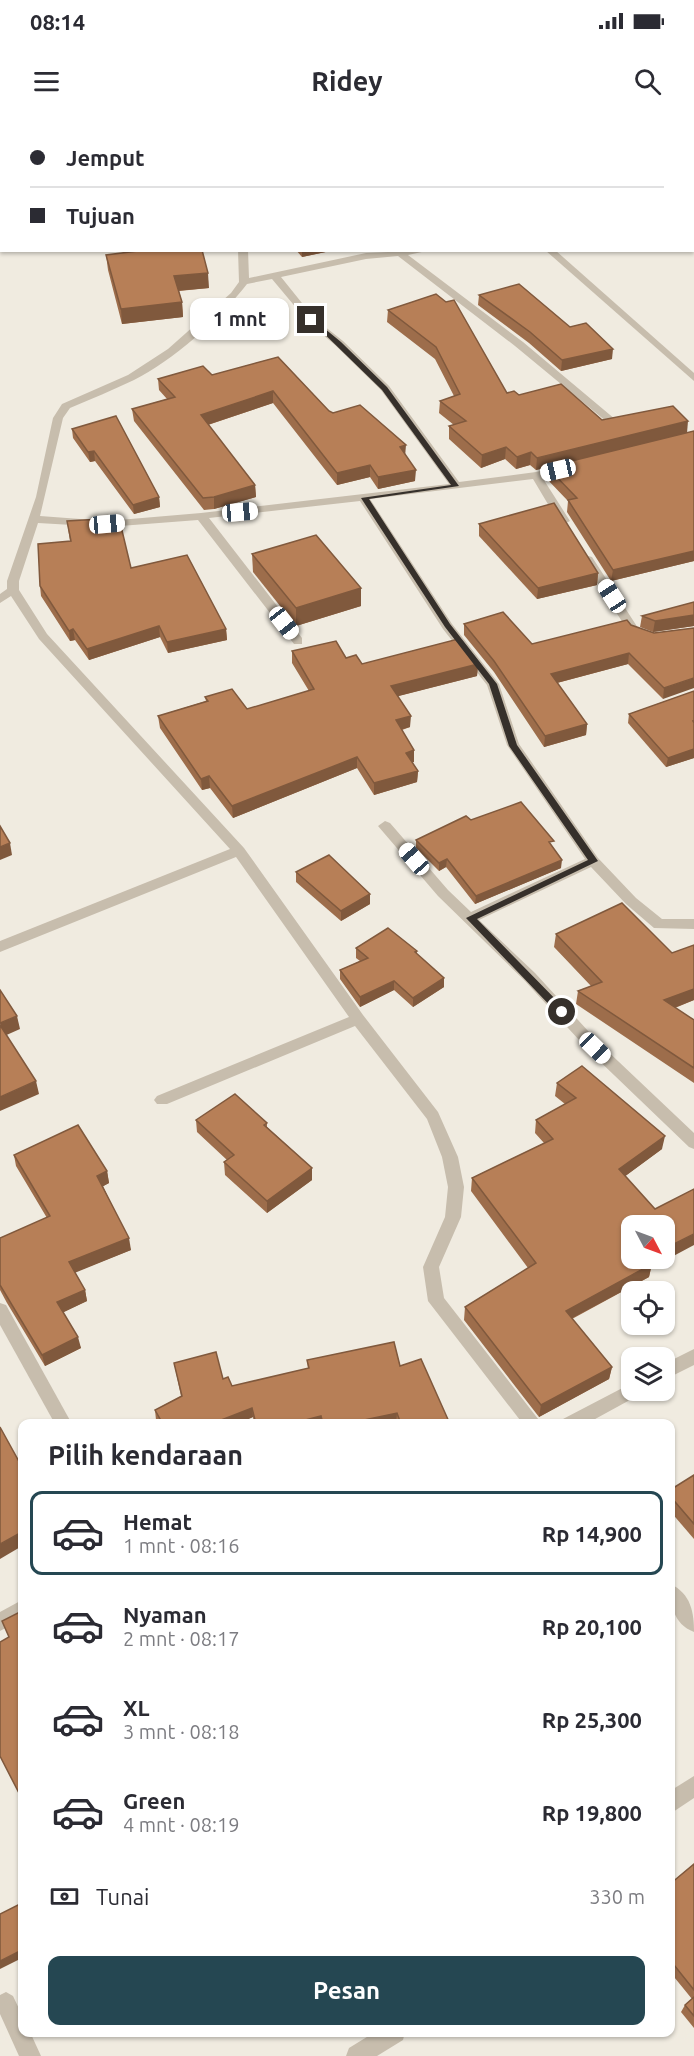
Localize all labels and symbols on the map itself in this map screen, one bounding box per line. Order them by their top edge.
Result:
callout: 1 mnt [191,299,290,341]
route end [297,306,324,333]
car [538,457,578,483]
car [221,501,259,523]
car [88,513,126,535]
car [595,576,629,616]
car [266,603,302,643]
car [395,840,433,878]
route start [548,998,575,1025]
car [576,1029,614,1067]
north arrow [621,1215,675,1269]

